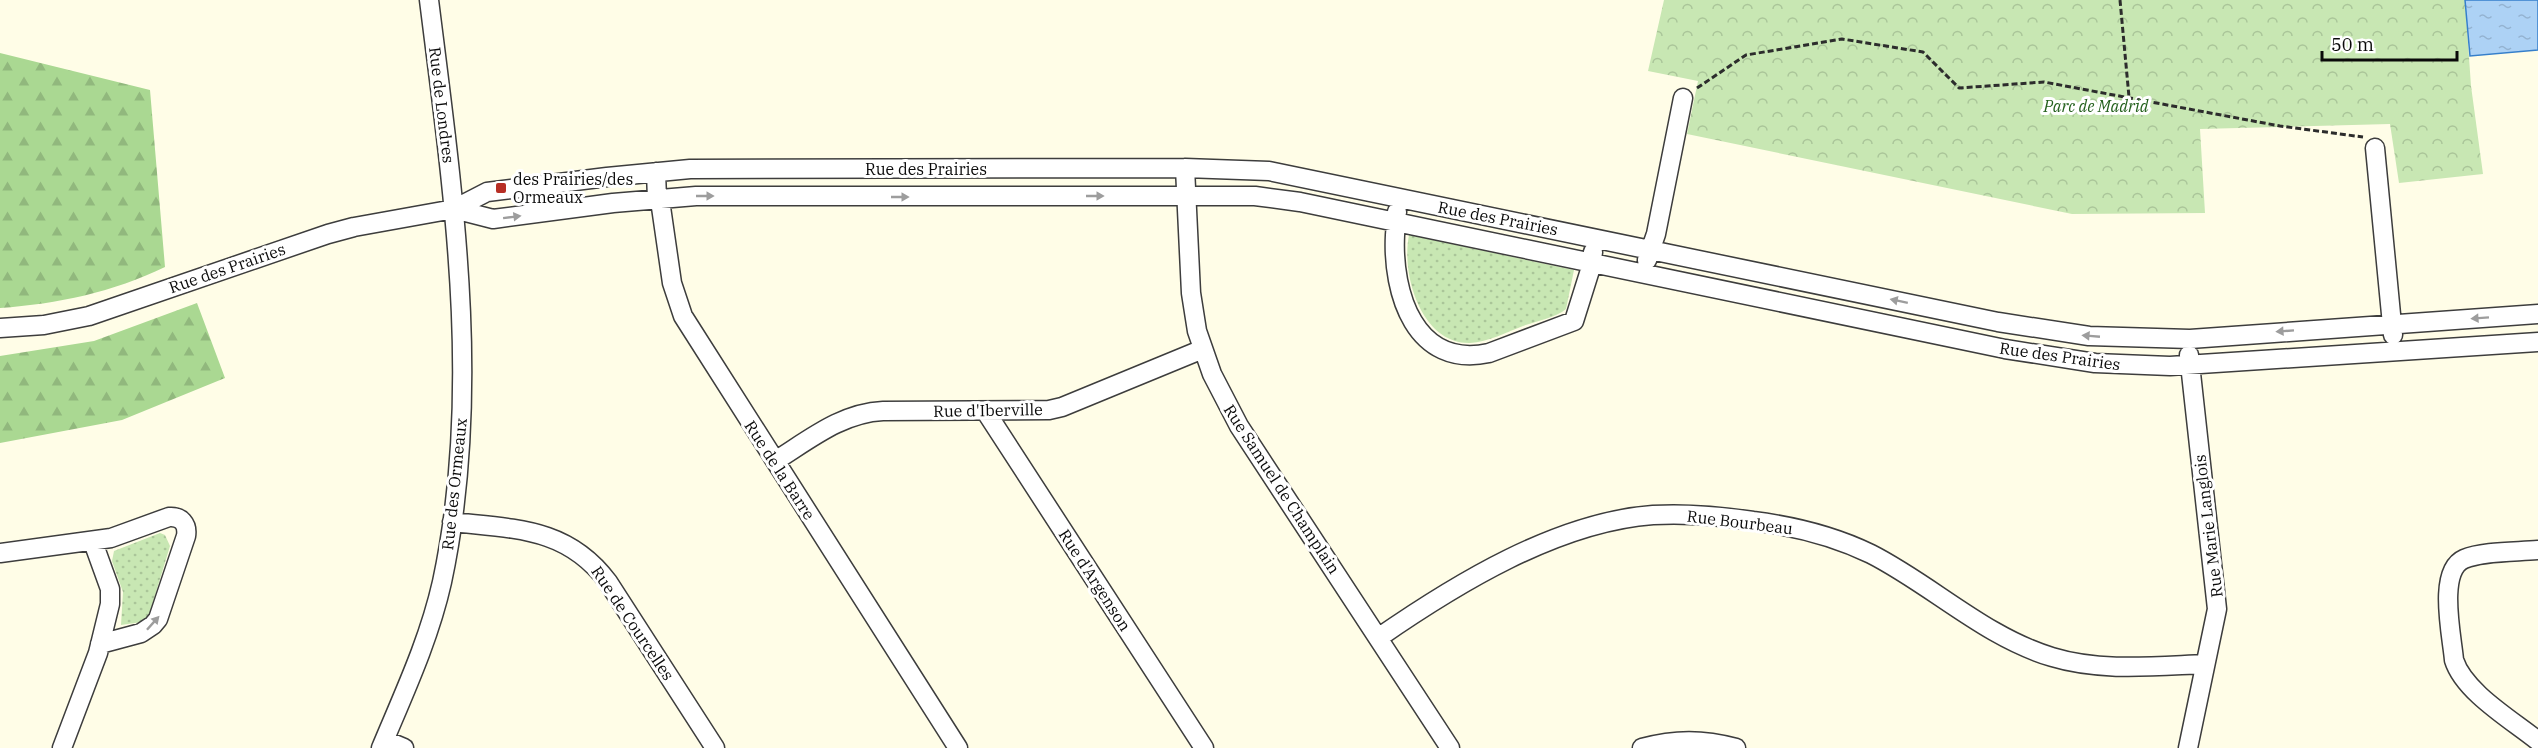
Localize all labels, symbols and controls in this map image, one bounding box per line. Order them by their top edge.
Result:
scale bar [2322,24,2457,62]
text: 50 m [2331,33,2374,56]
street label: Rue de Londres [425,46,459,164]
park label: Parc de Madrid [2043,96,2149,116]
street label: Rue des Prairies [865,159,987,179]
place label: des Prairies/des Ormeaux [513,169,633,207]
marker: des Prairies/des Ormeaux [494,181,508,195]
one-way arrow [696,191,715,201]
one-way arrow [1086,191,1105,201]
one-way arrow [891,192,910,202]
street label: Rue des Prairies [1436,197,1560,239]
one-way arrow [502,212,521,222]
street label: Rue des Prairies [166,239,288,297]
one-way arrow [1889,296,1908,305]
one-way arrow [2470,313,2489,322]
one-way arrow [2276,326,2295,335]
one-way arrow [2081,331,2100,341]
street label: Rue des Prairies [1998,338,2122,374]
street label: Rue d'Iberville [933,399,1043,421]
street label: Rue Samuel de Champlain [1220,400,1344,578]
street label: Rue des Ormeaux [437,417,471,551]
street label: Rue de la Barre [740,417,820,523]
street label: Rue Marie Langlois [2189,453,2227,599]
street label: Rue Bourbeau [1686,506,1794,538]
street label: Rue d'Argenson [1055,525,1135,635]
street label: Rue de Courcelles [587,562,679,684]
one-way arrow [146,616,159,631]

